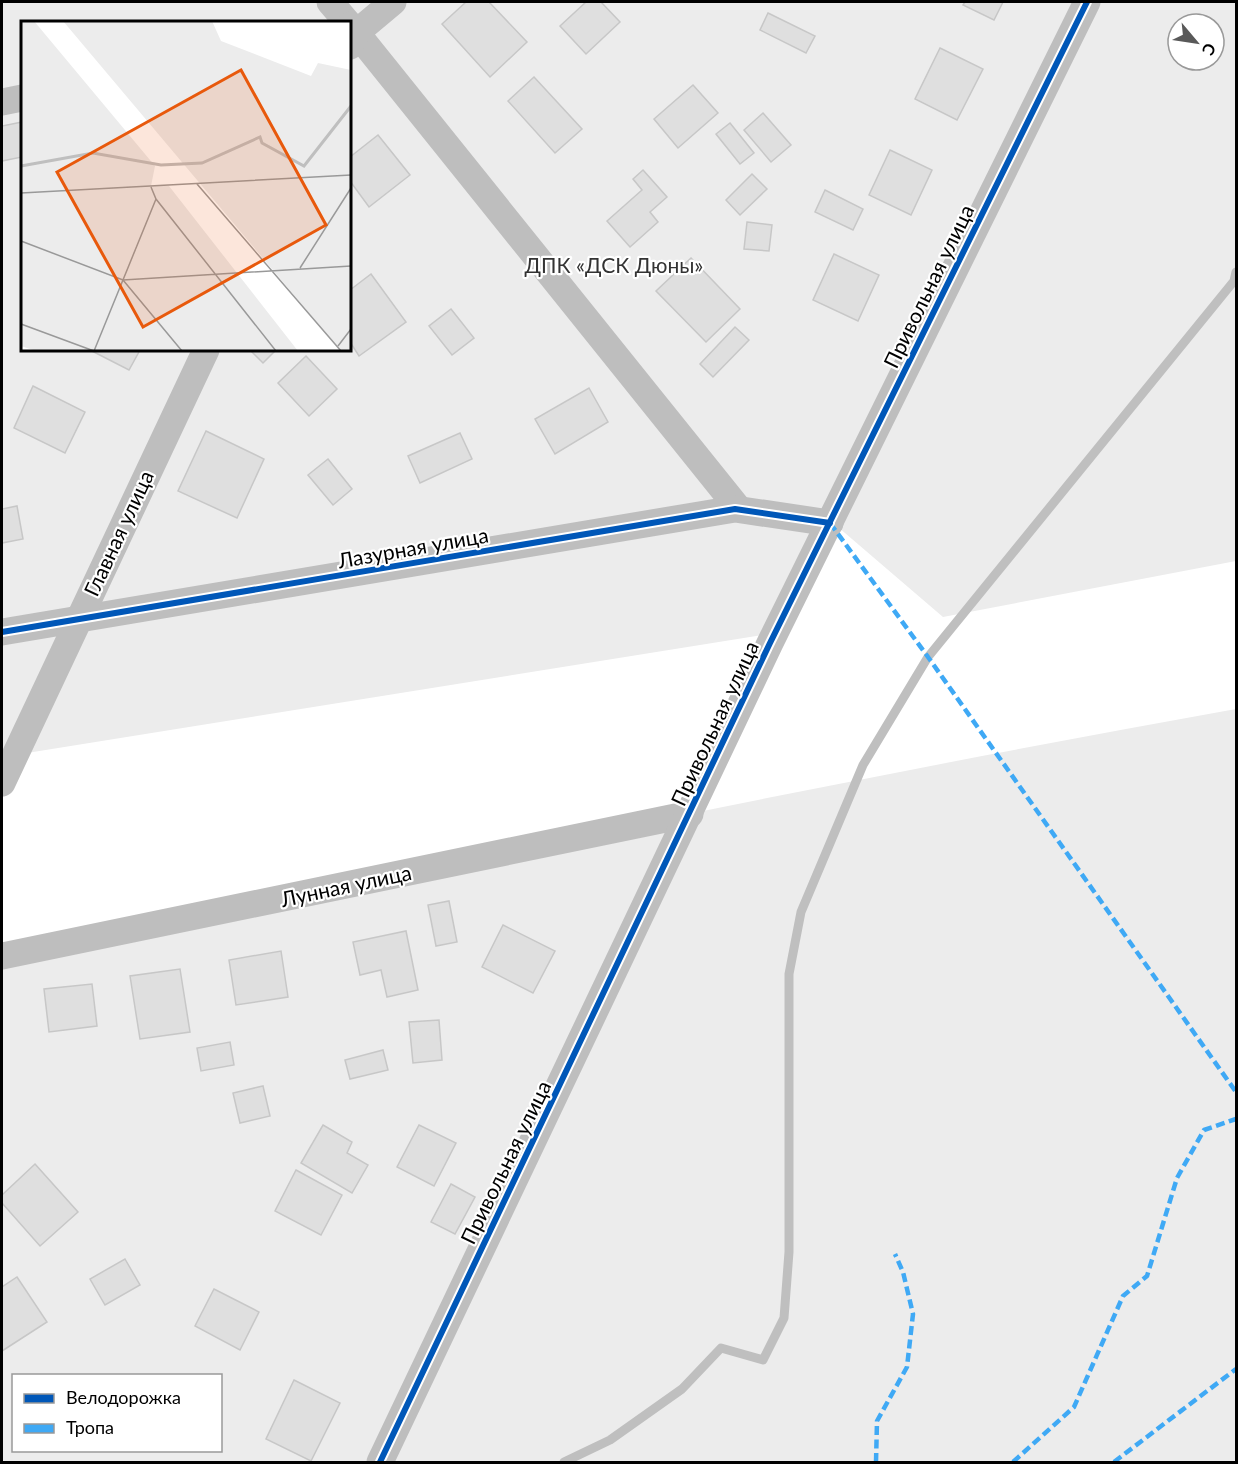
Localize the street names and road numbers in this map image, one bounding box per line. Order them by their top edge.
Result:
street label: Привольная улица [878,200,978,372]
street label: Главная улица [78,466,158,600]
street label: Лазурная улица [335,521,490,573]
street label: Привольная улица [665,637,763,809]
street label: Лунная улица [277,859,414,911]
street label: Привольная улица [455,1076,555,1248]

